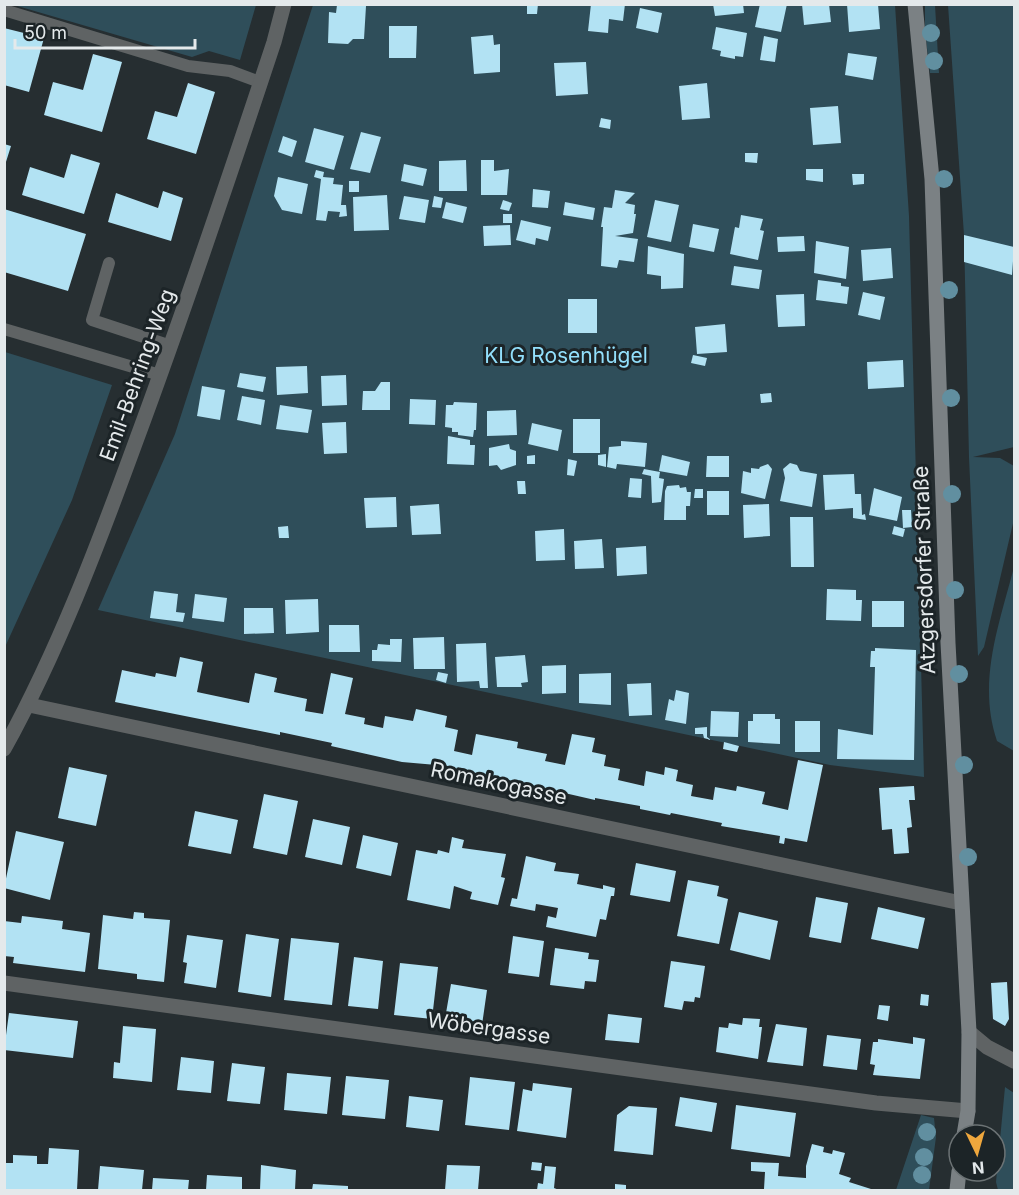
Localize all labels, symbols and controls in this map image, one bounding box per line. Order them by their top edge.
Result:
scale bar [15,12,195,50]
text: 50 m [24,22,67,43]
street label: Emil-Behring-Weg [94,286,180,464]
park label: KLG Rosenhügel [484,343,648,368]
street label: Atzgersdorfer Straße [908,465,940,675]
street label: Romakogasse [429,756,569,810]
street label: Wöbergasse [426,1007,552,1049]
north arrow [947,1123,1007,1183]
text: N [971,1157,985,1178]

